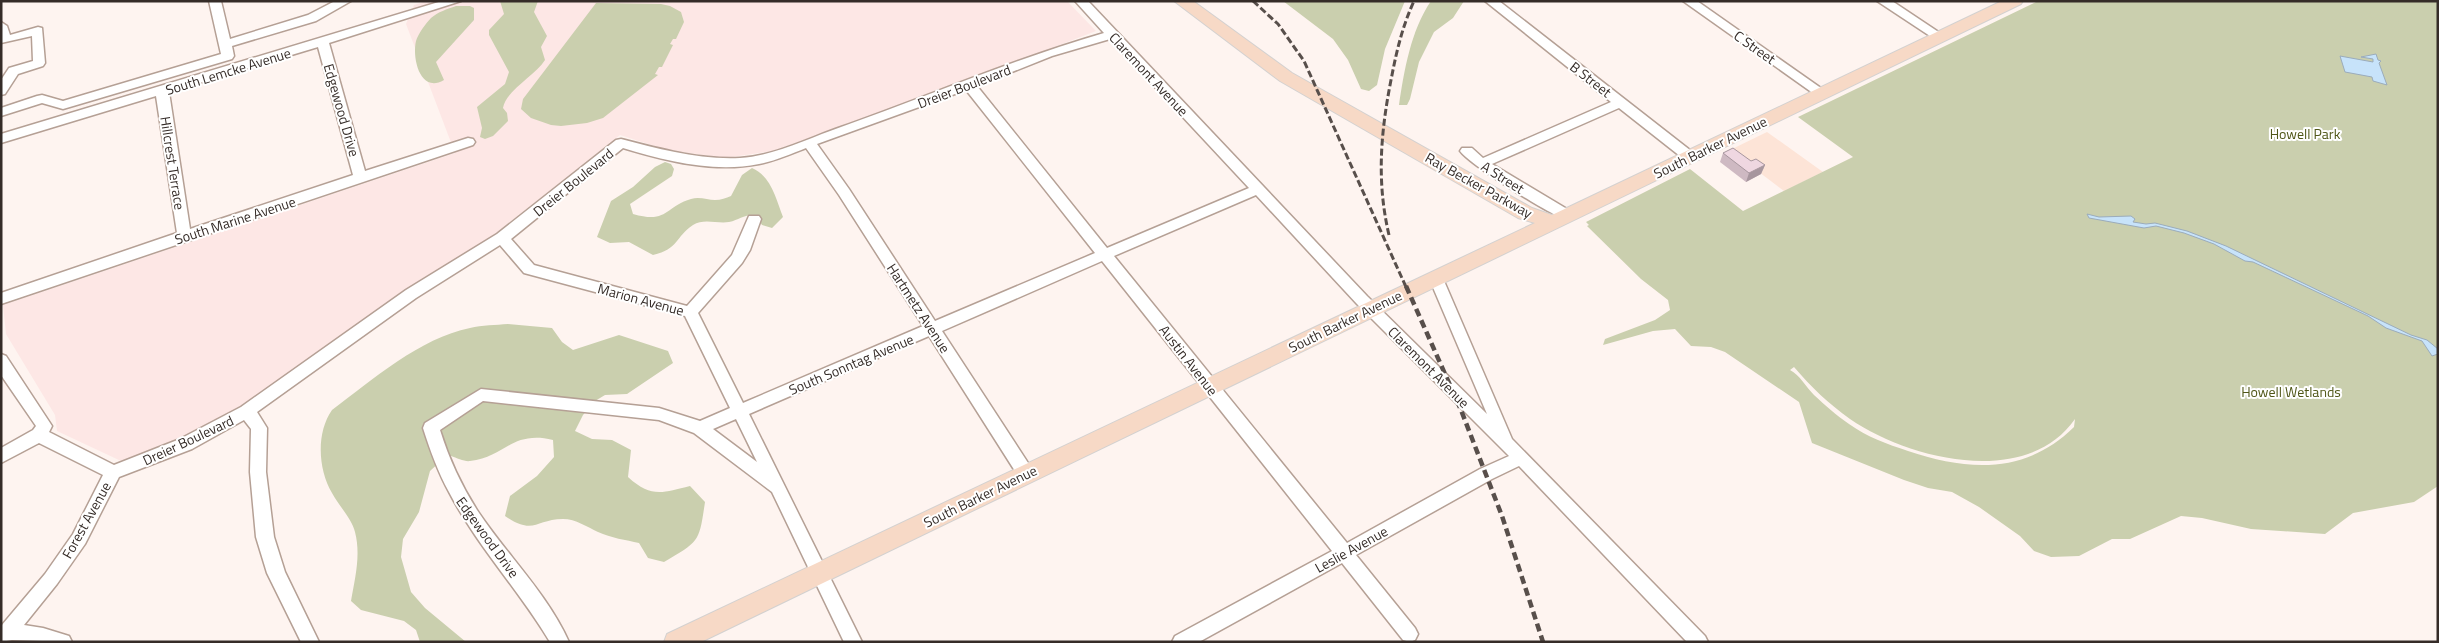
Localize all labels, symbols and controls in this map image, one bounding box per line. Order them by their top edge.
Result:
street label: C Street [1730,25,1780,69]
street label: Claremont Avenue [1104,27,1194,121]
street label: South Lemcke Avenue [163,42,293,100]
street label: B Street [1566,56,1616,102]
street label: Dreier Boulevard [914,59,1014,113]
street label: Edgewood Drive [319,61,365,159]
street label: South Barker Avenue [1650,110,1770,184]
street label: Hillcrest Terrace [155,115,191,211]
park label: Howell Park [2270,123,2341,144]
street label: Dreier Boulevard [528,143,618,221]
street label: Ray Becker Parkway [1422,147,1537,223]
street label: A Street [1477,156,1529,199]
street label: South Marine Avenue [172,191,298,249]
street label: Hartmetz Avenue [882,259,956,357]
street label: Marion Avenue [596,277,686,321]
street label: South Barker Avenue [1285,284,1405,358]
street label: Austin Avenue [1155,320,1223,400]
street label: Claremont Avenue [1383,321,1475,413]
street label: South Sonntag Avenue [785,328,917,400]
park label: Howell Wetlands [2241,381,2341,402]
street label: Dreier Boulevard [139,410,237,470]
street label: South Barker Avenue [920,459,1040,533]
street label: Forest Avenue [56,478,116,562]
street label: Edgewood Drive [451,492,525,582]
street label: Leslie Avenue [1311,520,1391,578]

